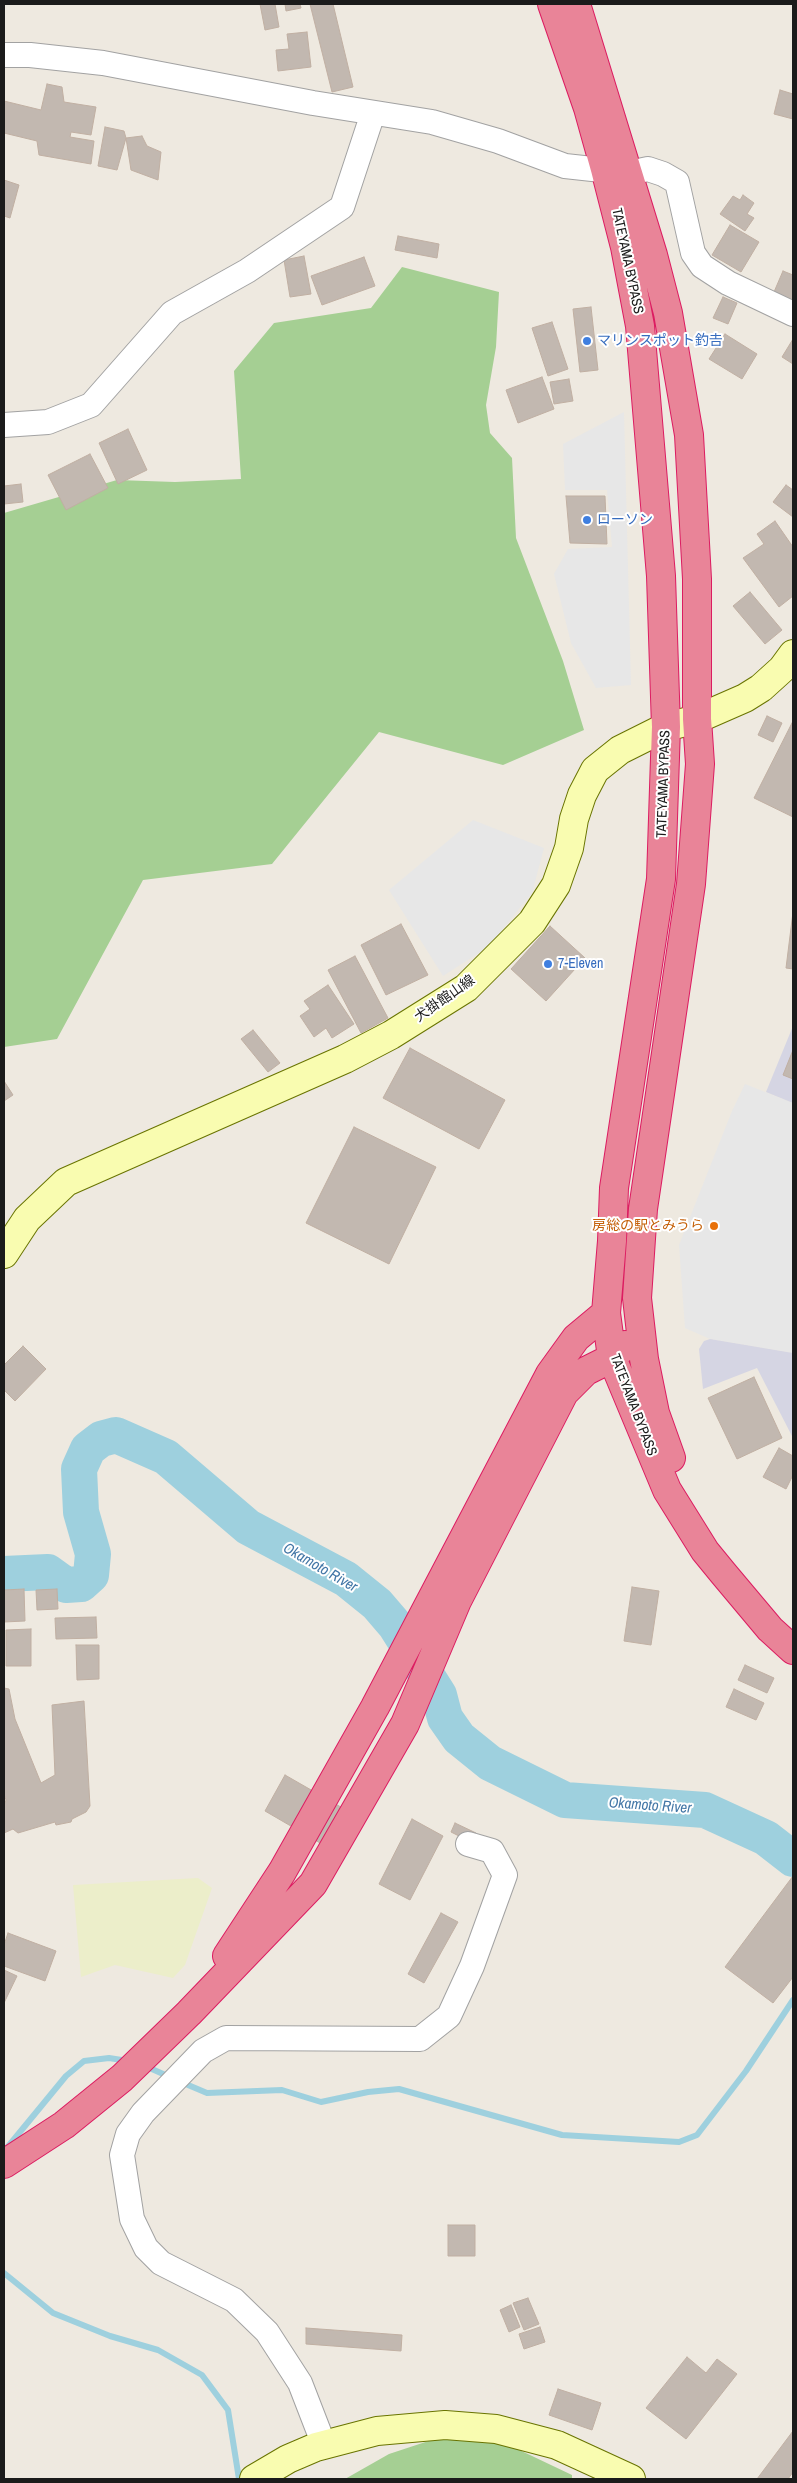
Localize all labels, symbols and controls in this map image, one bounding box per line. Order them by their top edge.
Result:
street label: TATEYAMA BYPASS [608,207,646,315]
place label: マリンスポット釣𠮷 [597,333,723,349]
marker: マリンスポット釣𠮷 [581,335,593,347]
place label: ローソン [597,512,653,528]
marker: ローソン [581,514,593,526]
street label: TATEYAMA BYPASS [654,730,674,838]
place label: 7-Eleven [558,956,603,972]
marker: 7-Eleven [542,958,554,970]
street label: 犬掛館山線 [412,972,478,1026]
place label: 房総の駅とみうら [592,1218,704,1234]
marker: 房総の駅とみうら [708,1220,720,1232]
street label: TATEYAMA BYPASS [606,1352,660,1458]
water label: Okamoto River [280,1540,360,1596]
water label: Okamoto River [608,1794,692,1818]

